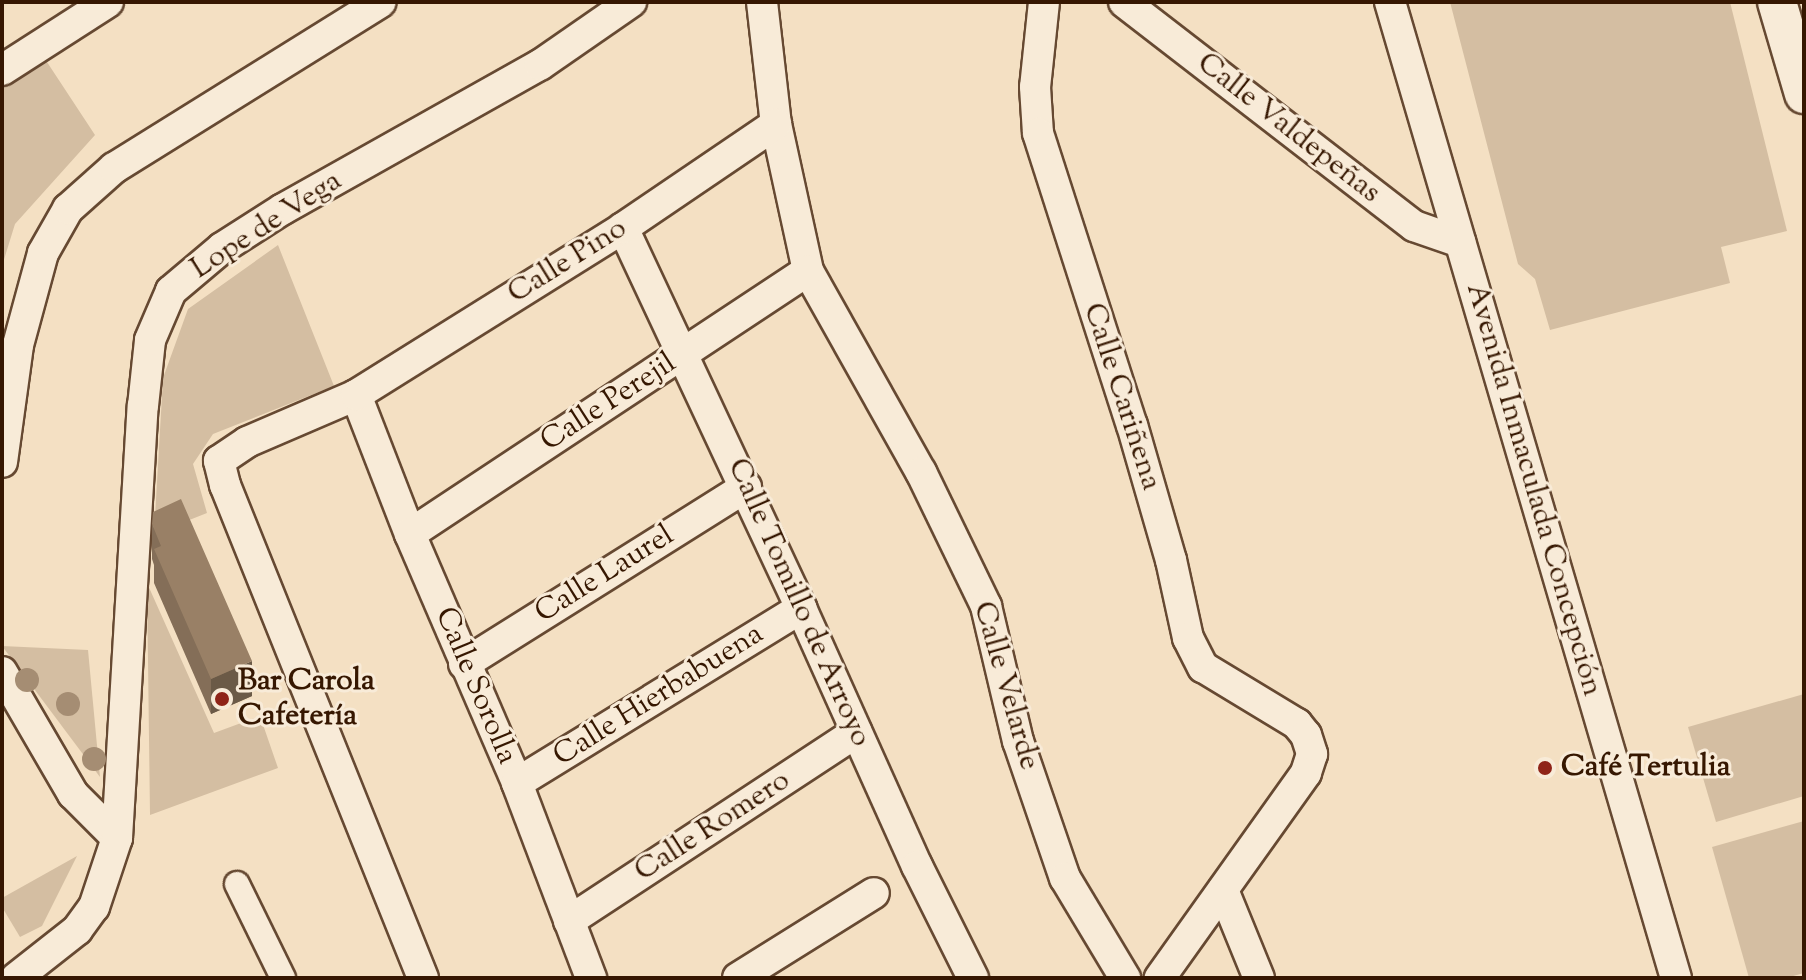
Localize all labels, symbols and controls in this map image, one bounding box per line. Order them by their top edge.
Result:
street label: Calle Valdepeñas [1189,46,1387,212]
street label: Lope de Vega [185,164,349,288]
street label: Calle Pino [502,211,634,313]
street label: Avenida Inmaculada Concepción [1457,280,1609,700]
street label: Calle Cariñena [1074,299,1168,495]
street label: Calle Perejil [535,346,683,460]
street label: Calle Tomillo de Arroyo [718,453,878,753]
street label: Calle Laurel [529,518,681,632]
street label: Calle Velarde [964,598,1046,774]
street label: Calle Sorolla [426,602,524,770]
street label: Calle Hierbabuena [547,617,771,775]
place label: Bar Carola Cafetería [238,664,375,734]
marker: Bar Carola Cafetería [213,690,231,708]
place label: Café Tertulia [1561,750,1731,786]
marker: Café Tertulia [1536,759,1554,777]
street label: Calle Romero [629,764,797,890]

